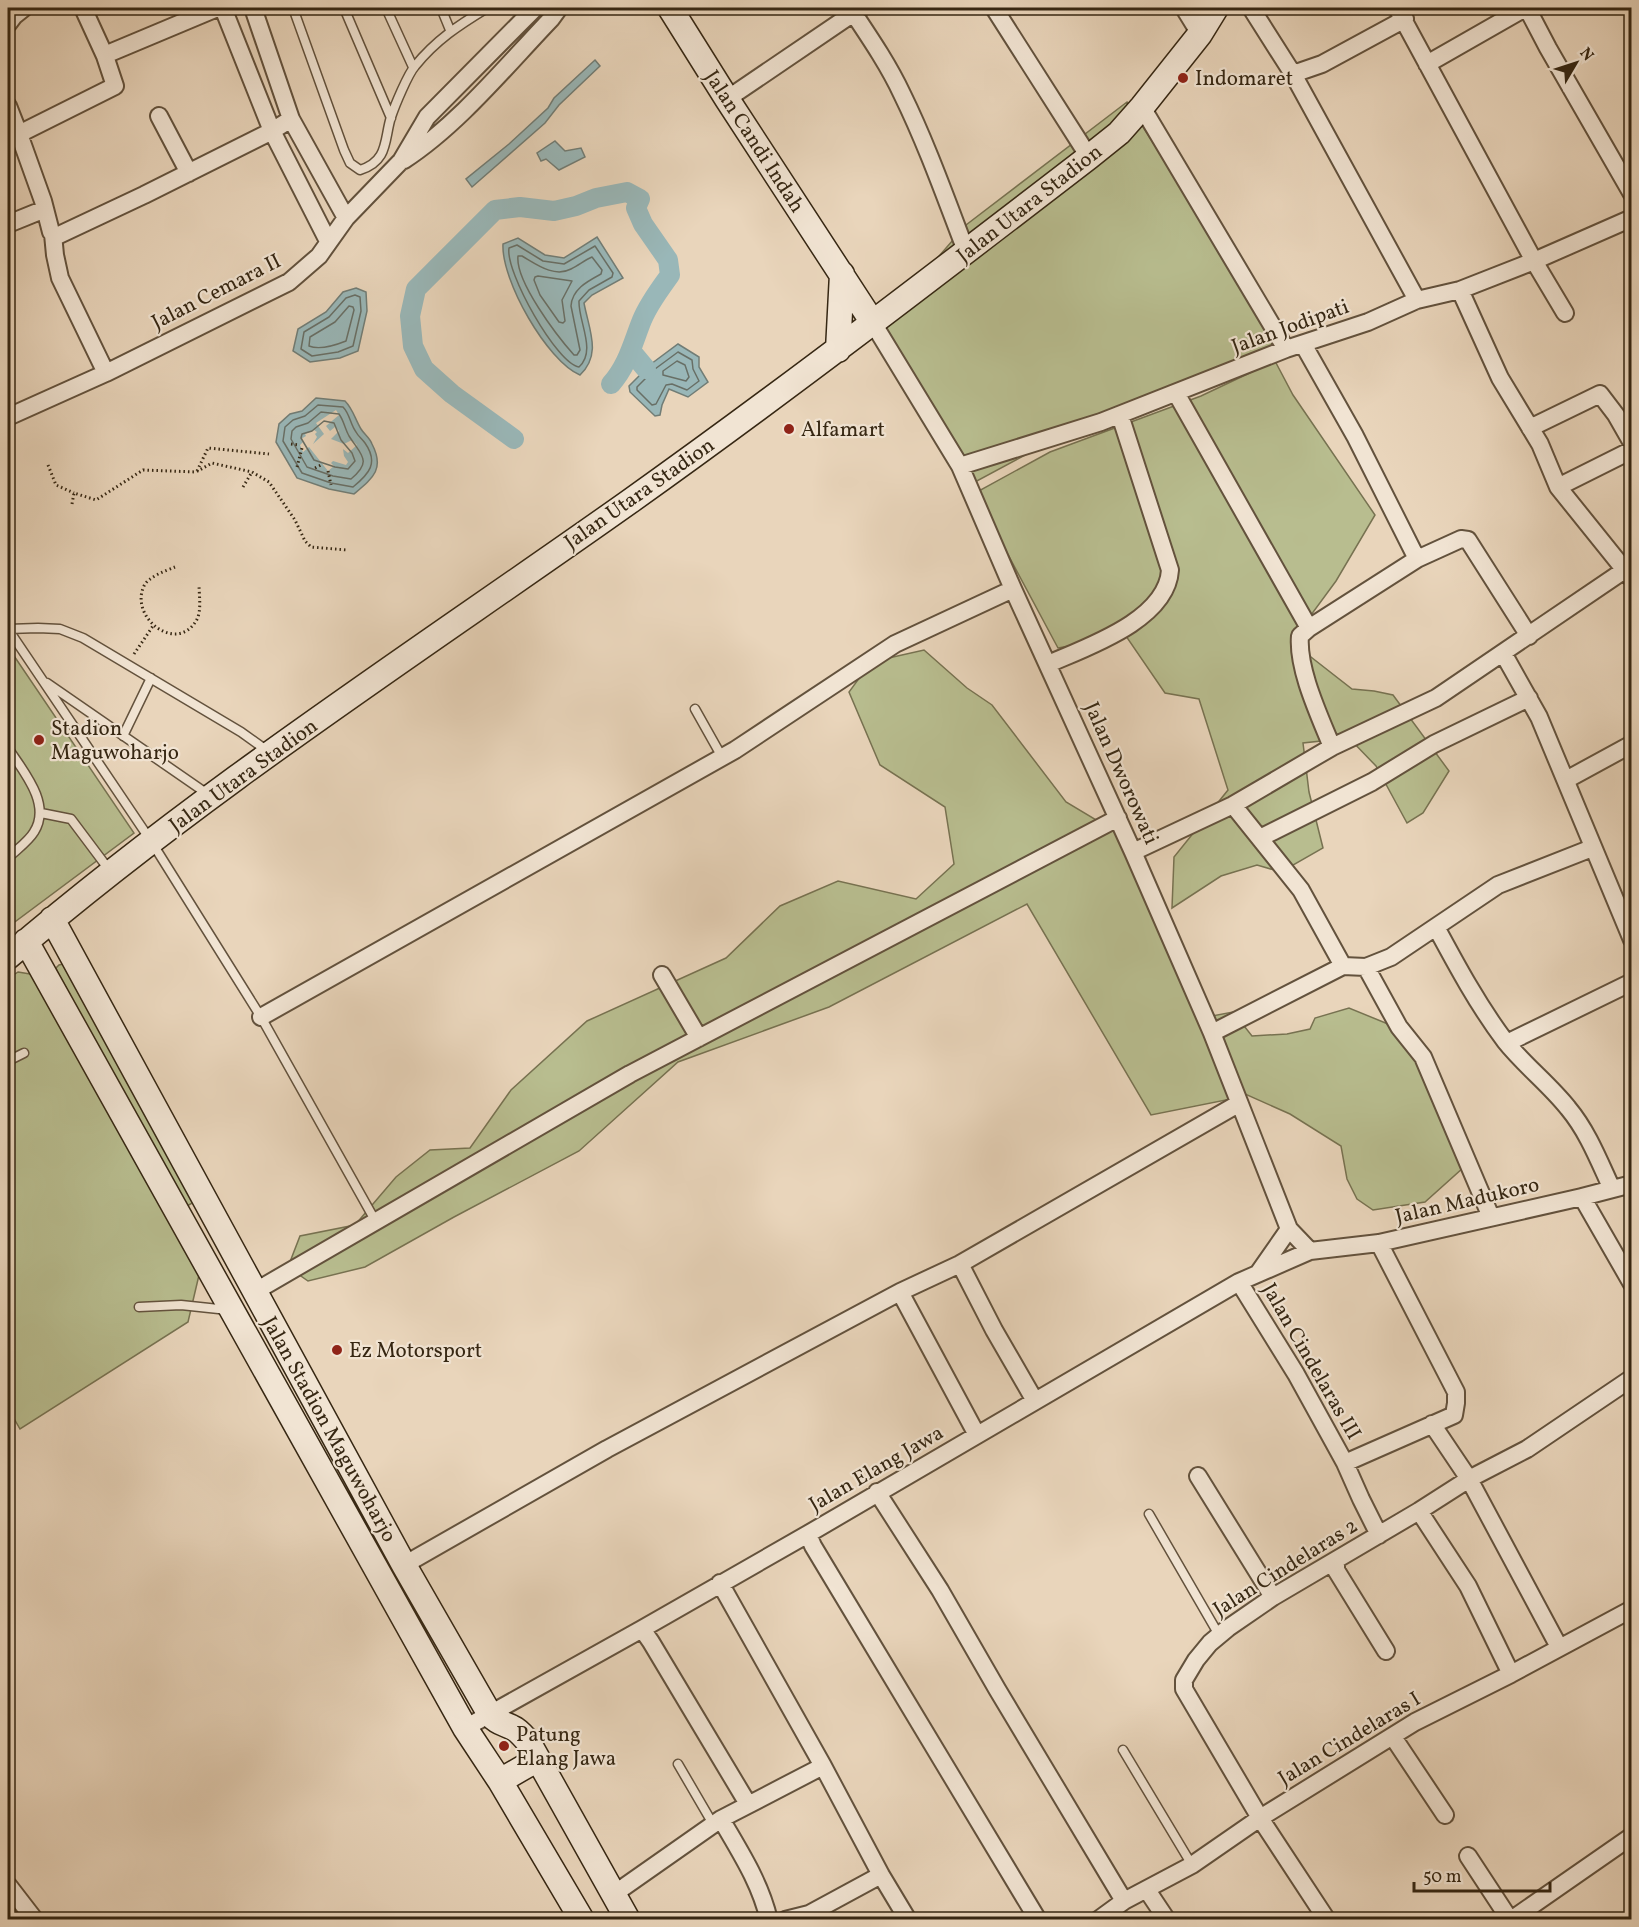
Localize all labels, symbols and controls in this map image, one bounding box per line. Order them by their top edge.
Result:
north arrow [1546,33,1606,93]
text: N [1574,43,1599,67]
street label: Jalan Candi Indah [697,65,811,219]
place label: Indomaret [1195,65,1293,94]
marker: Indomaret [1176,71,1190,85]
street label: Jalan Utara Stadion [951,138,1109,270]
street label: Jalan Cemara II [147,247,286,337]
street label: Jalan Jodipati [1228,293,1353,362]
place label: Alfamart [801,416,885,445]
marker: Alfamart [782,422,796,436]
street label: Jalan Utara Stadion [559,431,721,557]
street label: Jalan Dworowati [1076,698,1165,850]
street label: Jalan Utara Stadion [164,712,324,840]
place label: Stadion Maguwoharjo [51,715,179,768]
marker: Stadion Maguwoharjo [32,733,46,747]
street label: Jalan Madukoro [1393,1171,1542,1232]
street label: Jalan Cindelaras III [1254,1278,1367,1446]
street label: Jalan Stadion Maguwoharjo [254,1312,403,1548]
place label: Ez Motorsport [349,1337,482,1366]
marker: Ez Motorsport [330,1343,344,1357]
street label: Jalan Elang Jawa [804,1419,949,1520]
street label: Jalan Cindelaras 2 [1208,1512,1364,1624]
street label: Jalan Cindelaras I [1273,1685,1427,1793]
place label: Patung Elang Jawa [516,1721,616,1774]
marker: Patung Elang Jawa [497,1739,511,1753]
scale bar [1414,1855,1550,1893]
text: 50 m [1423,1865,1462,1890]

